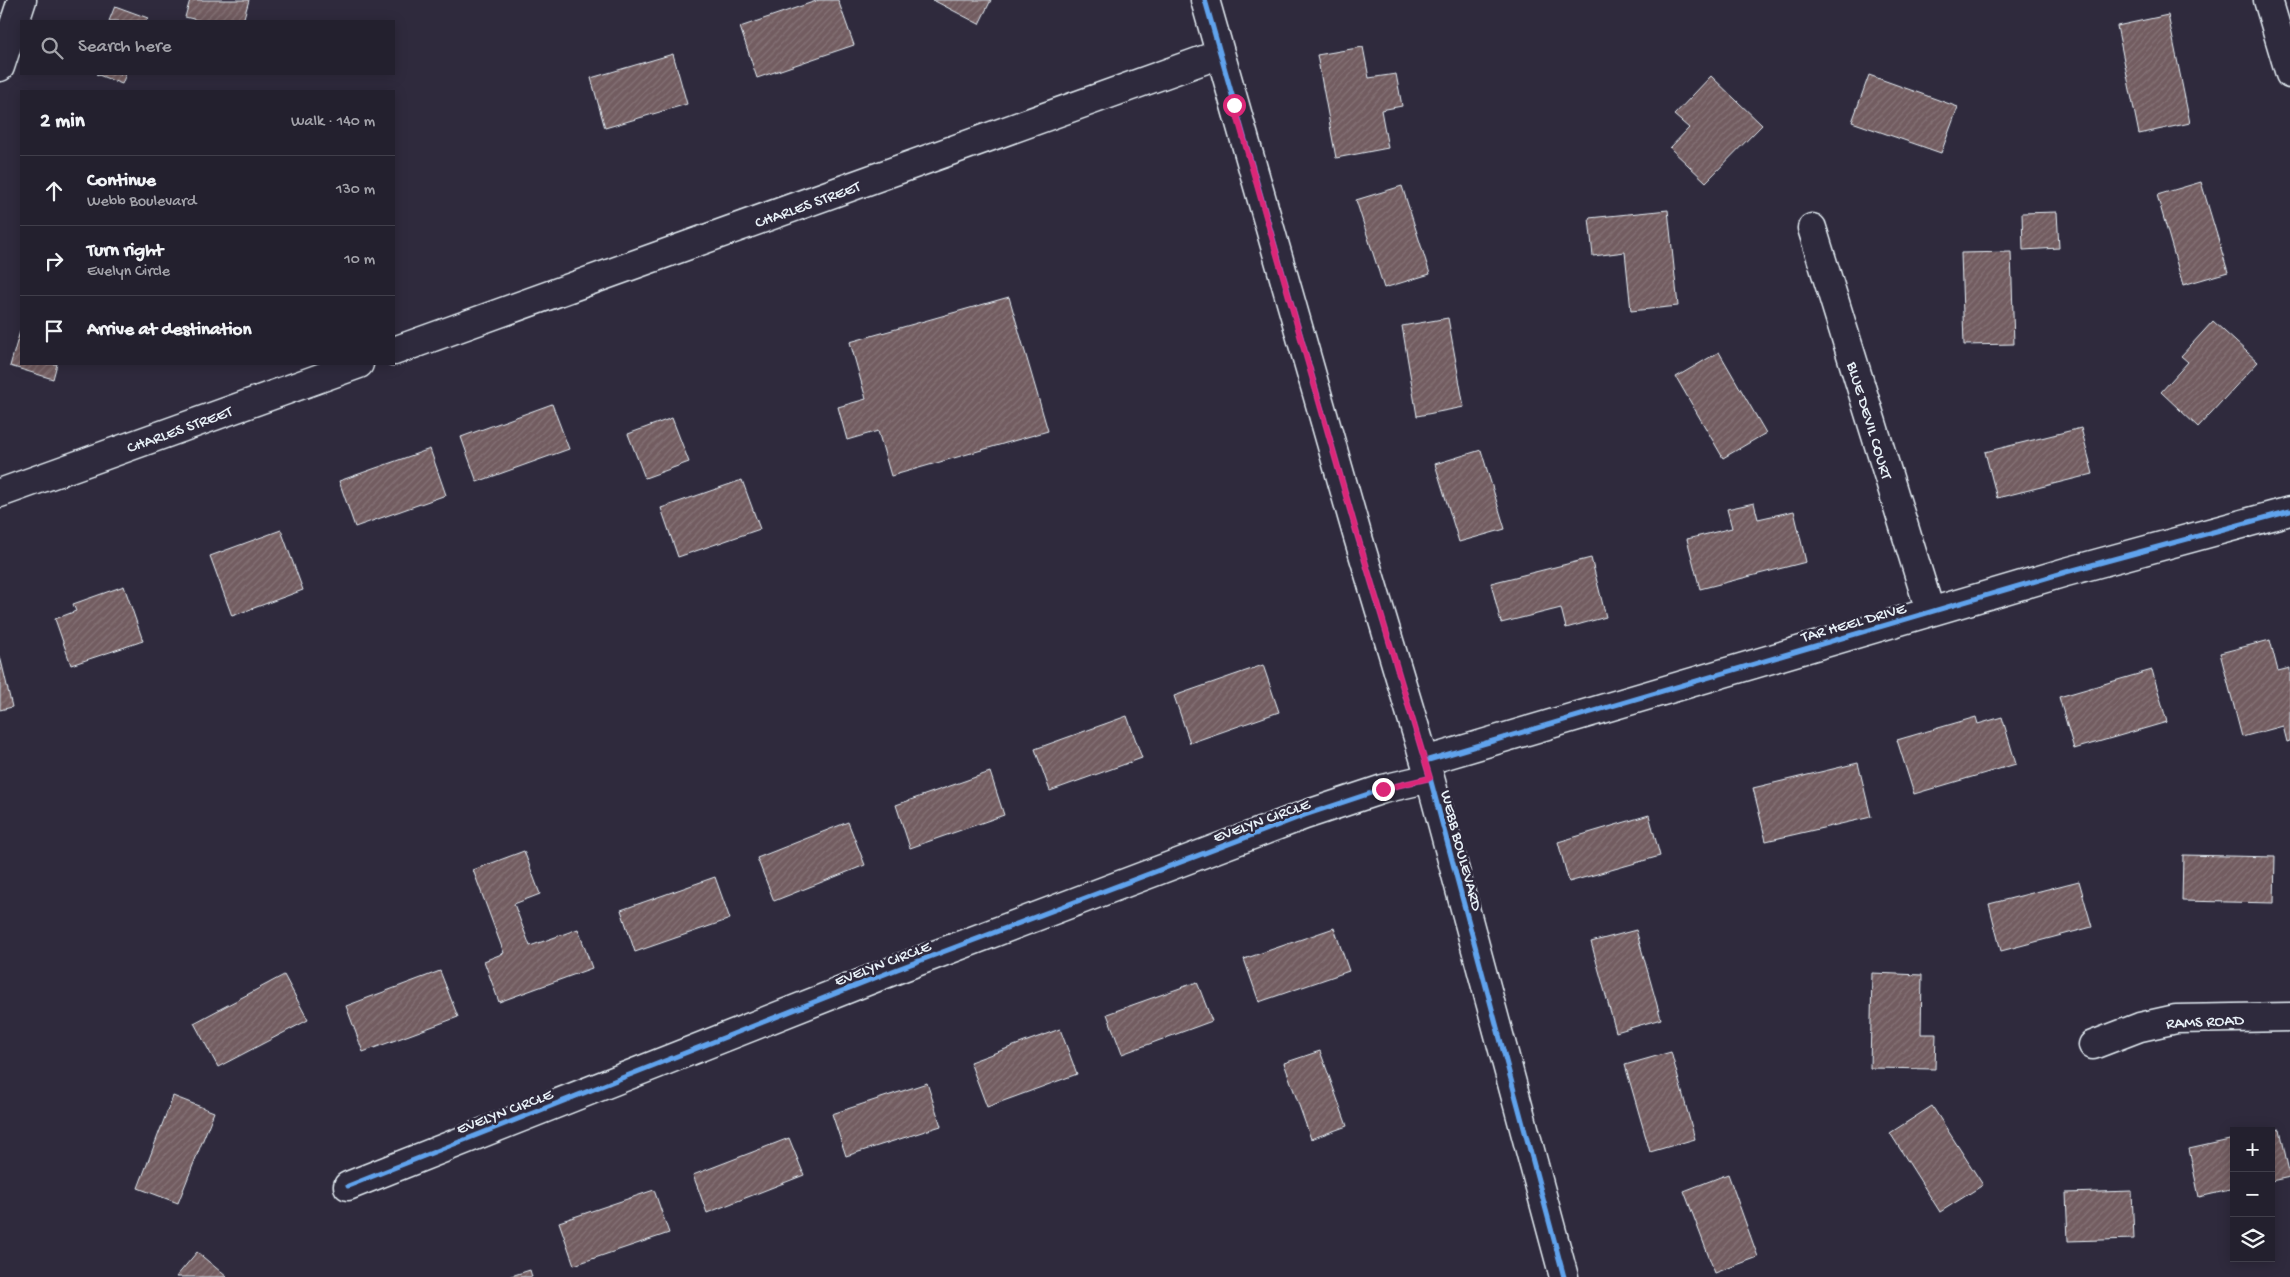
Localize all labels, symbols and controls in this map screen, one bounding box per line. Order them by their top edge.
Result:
search box [20,20,395,75]
icon: search [38,34,66,62]
text: Search here [78,36,172,59]
route start [1223,94,1246,117]
text: 2 min [40,110,85,135]
text: Walk · 140 m [291,113,375,132]
text: Continue [87,170,156,193]
icon: ahead [40,177,68,205]
street label: CHARLES STREET [753,178,864,234]
text: 130 m [336,181,375,200]
text: Webb Boulevard [87,193,196,212]
text: Turn right [87,240,163,263]
icon: right [40,247,68,275]
text: 10 m [344,251,375,270]
text: Evelyn Circle [87,263,170,282]
icon: arrive [40,317,68,345]
text: Arrive at destination [87,319,251,342]
street label: BLUE DEVIL COURT [1840,359,1895,483]
street label: CHARLES STREET [125,403,236,459]
street label: TAR HEEL DRIVE [1798,600,1909,649]
route end [1372,778,1395,801]
street label: WEBB BOULEVARD [1434,789,1485,914]
street label: EVELYN CIRCLE [1211,796,1314,849]
street label: EVELYN CIRCLE [832,938,935,992]
street label: RAMS ROAD [2166,1012,2245,1035]
street label: EVELYN CIRCLE [454,1086,557,1140]
map controls [2230,1127,2275,1262]
button: + [2230,1127,2275,1172]
button: − [2230,1172,2275,1217]
button: layers [2230,1217,2275,1262]

